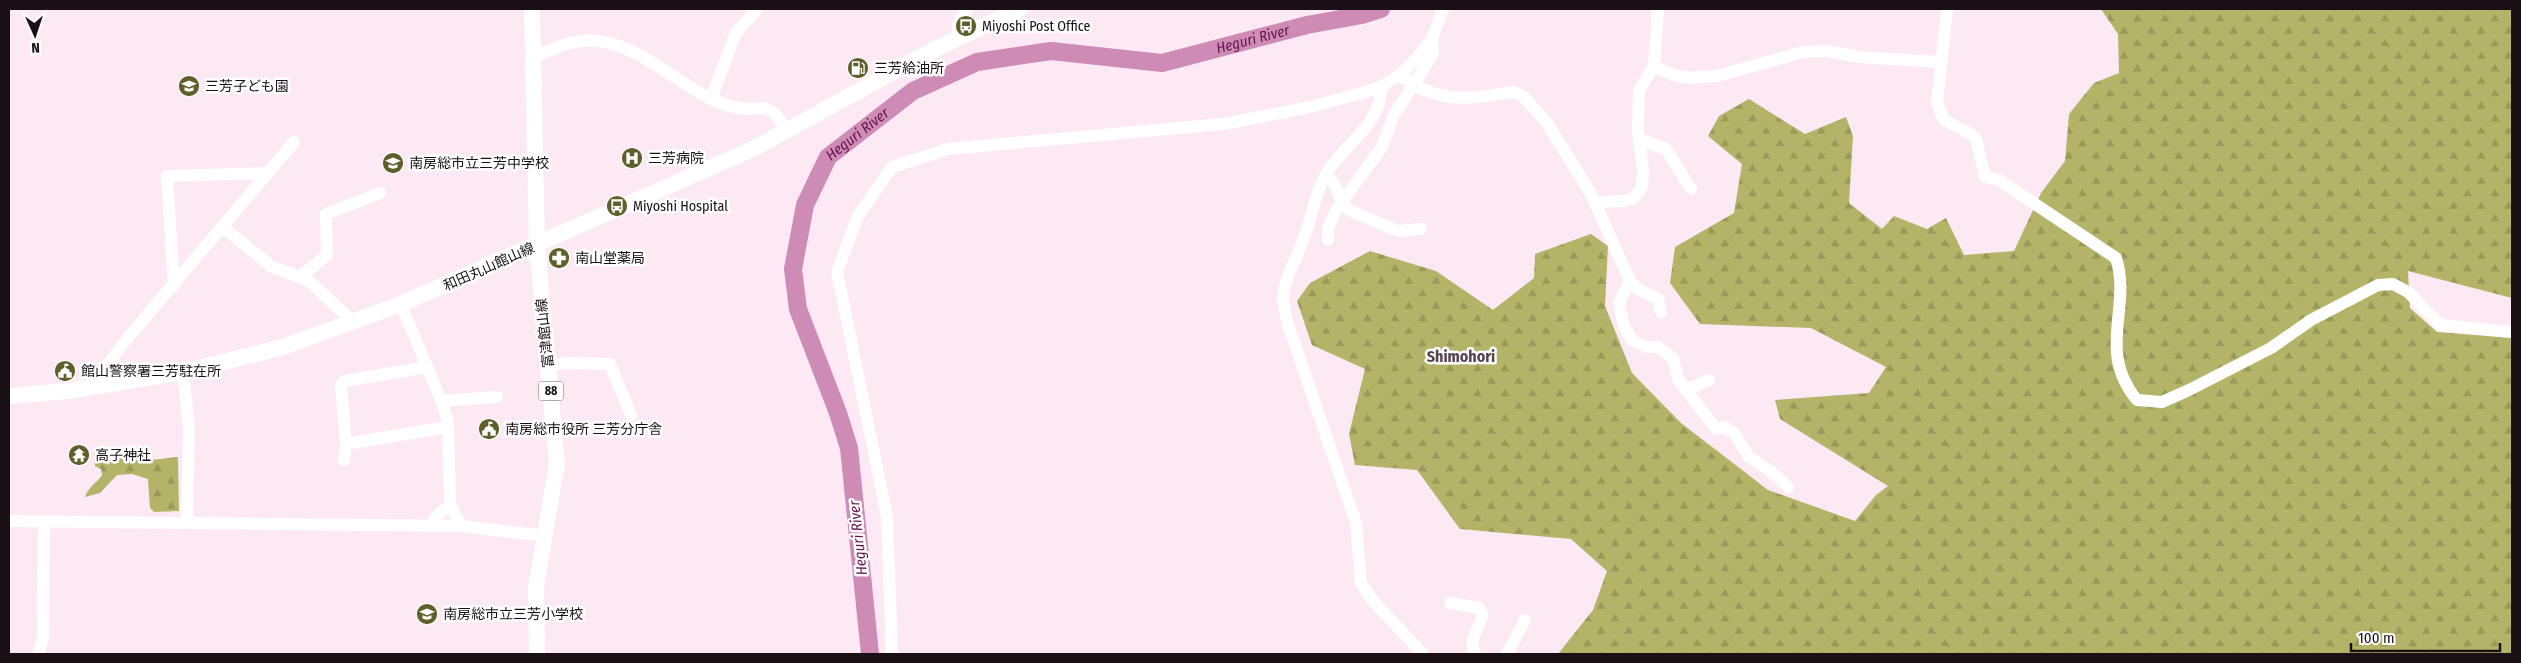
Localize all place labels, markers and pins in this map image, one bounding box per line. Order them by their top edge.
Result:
bus stop icon: Miyoshi Post Office [954,14,978,38]
place label: Miyoshi Post Office [982,18,1090,35]
fuel station icon: 三芳給油所 [846,56,870,80]
place label: 三芳給油所 [874,60,944,77]
school or university icon: 三芳子ども園 [177,74,201,98]
place label: 三芳子ども園 [205,78,289,95]
hospital icon: 三芳病院 [620,146,644,170]
place label: 三芳病院 [648,150,704,167]
school or university icon: 南房総市立三芳中学校 [381,151,405,175]
place label: 南房総市立三芳中学校 [409,155,549,172]
bus stop icon: Miyoshi Hospital [605,194,629,218]
place label: Miyoshi Hospital [633,198,728,215]
pharmacy icon: 南山堂薬局 [547,246,571,270]
place label: 南山堂薬局 [575,250,645,267]
public building icon: 館山警察署三芳駐在所 [53,359,77,383]
place label: 館山警察署三芳駐在所 [81,363,221,380]
public building icon: 南房総市役所 三芳分庁舎 [477,417,501,441]
place label: 南房総市役所 三芳分庁舎 [505,421,662,438]
temple icon: 高子神社 [67,443,91,467]
place label: 高子神社 [95,447,151,464]
school or university icon: 南房総市立三芳小学校 [415,602,439,626]
place label: 南房総市立三芳小学校 [443,606,583,623]

